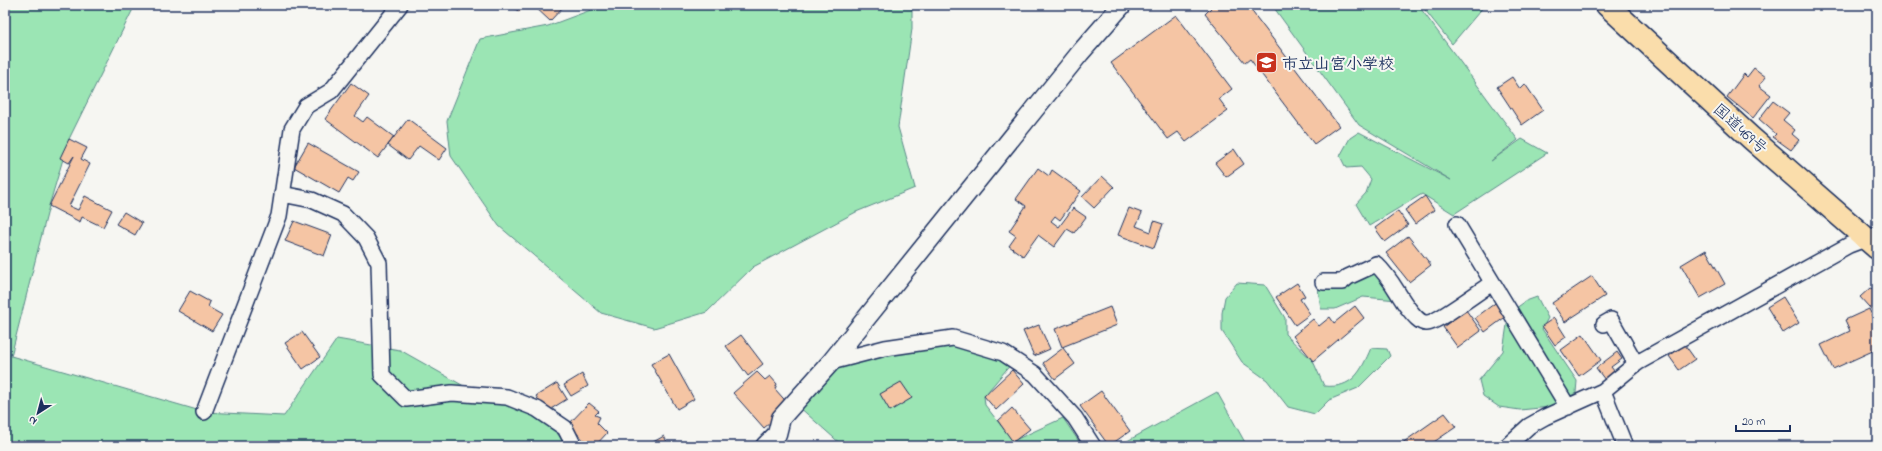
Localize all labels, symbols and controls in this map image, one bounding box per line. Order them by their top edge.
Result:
school or university icon: 市立山宮小学校 [1254,50,1280,76]
place label: 市立山宮小学校 [1282,53,1394,77]
street label: 国道469号 [1707,98,1772,161]
north arrow [18,393,58,433]
scale bar [1736,407,1790,433]
text: N [25,412,40,429]
text: 20 m [1742,413,1765,431]

